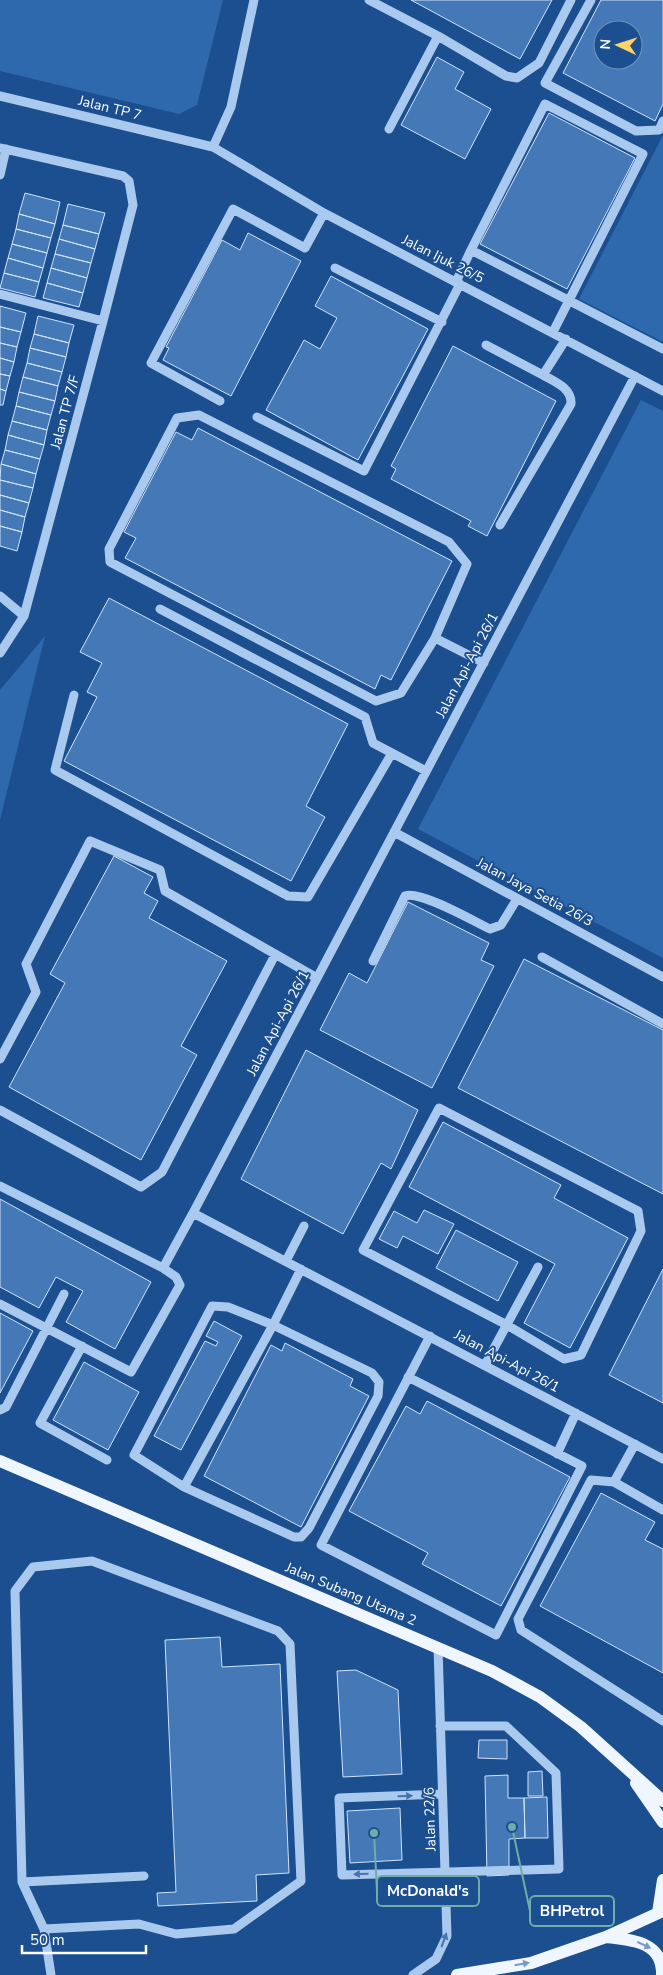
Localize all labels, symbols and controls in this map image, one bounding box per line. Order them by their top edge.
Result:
north arrow [593,20,643,70]
text: N [596,38,615,50]
street label: Jalan TP 7 [76,91,144,125]
street label: Jalan Ijuk 26/5 [398,230,487,288]
street label: Jalan TP 7/F [46,373,84,452]
street label: Jalan Api-Api 26/1 [431,609,503,722]
street label: Jalan Jaya Setia 26/3 [473,853,597,931]
street label: Jalan Api-Api 26/1 [242,967,314,1080]
street label: Jalan Api-Api 26/1 [450,1325,563,1397]
street label: Jalan Subang Utama 2 [282,1557,420,1630]
street label: Jalan 22/6 [419,1787,441,1852]
one-way arrow [397,1791,413,1799]
one-way arrow [353,1871,369,1879]
callout: McDonald's [377,1876,479,1906]
text: McDonald's [387,1881,469,1901]
callout: BHPetrol [530,1896,614,1926]
text: BHPetrol [540,1901,604,1921]
scale bar [22,1922,146,1954]
text: 50 m [30,1930,65,1950]
one-way arrow [440,1932,448,1947]
one-way arrow [636,1940,651,1949]
one-way arrow [515,1960,531,1968]

